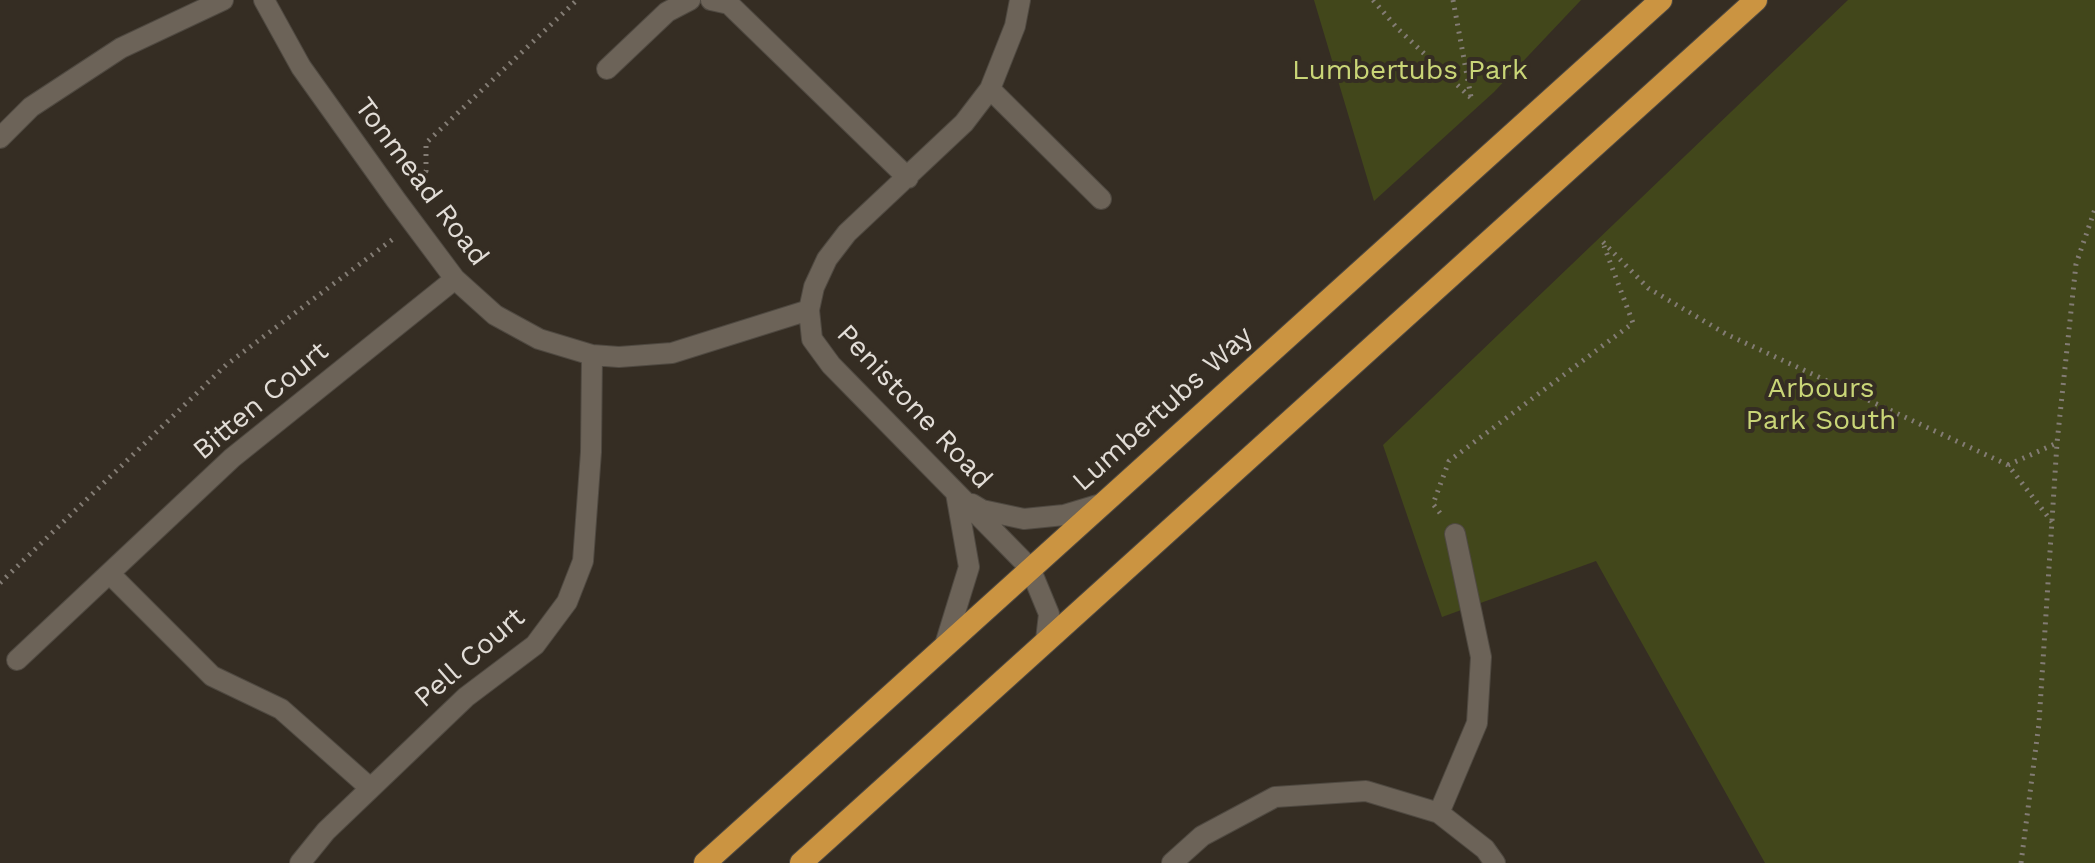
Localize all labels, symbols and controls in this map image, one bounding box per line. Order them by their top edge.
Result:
park label: Lumbertubs Park [1292,54,1528,88]
street label: Tonmead Road [347,91,495,273]
street label: Penistone Road [829,318,999,496]
street label: Lumbertubs Way [1066,319,1260,499]
street label: Bitten Court [187,335,335,467]
park label: Arbours Park South [1746,372,1896,438]
street label: Pell Court [408,601,532,715]

